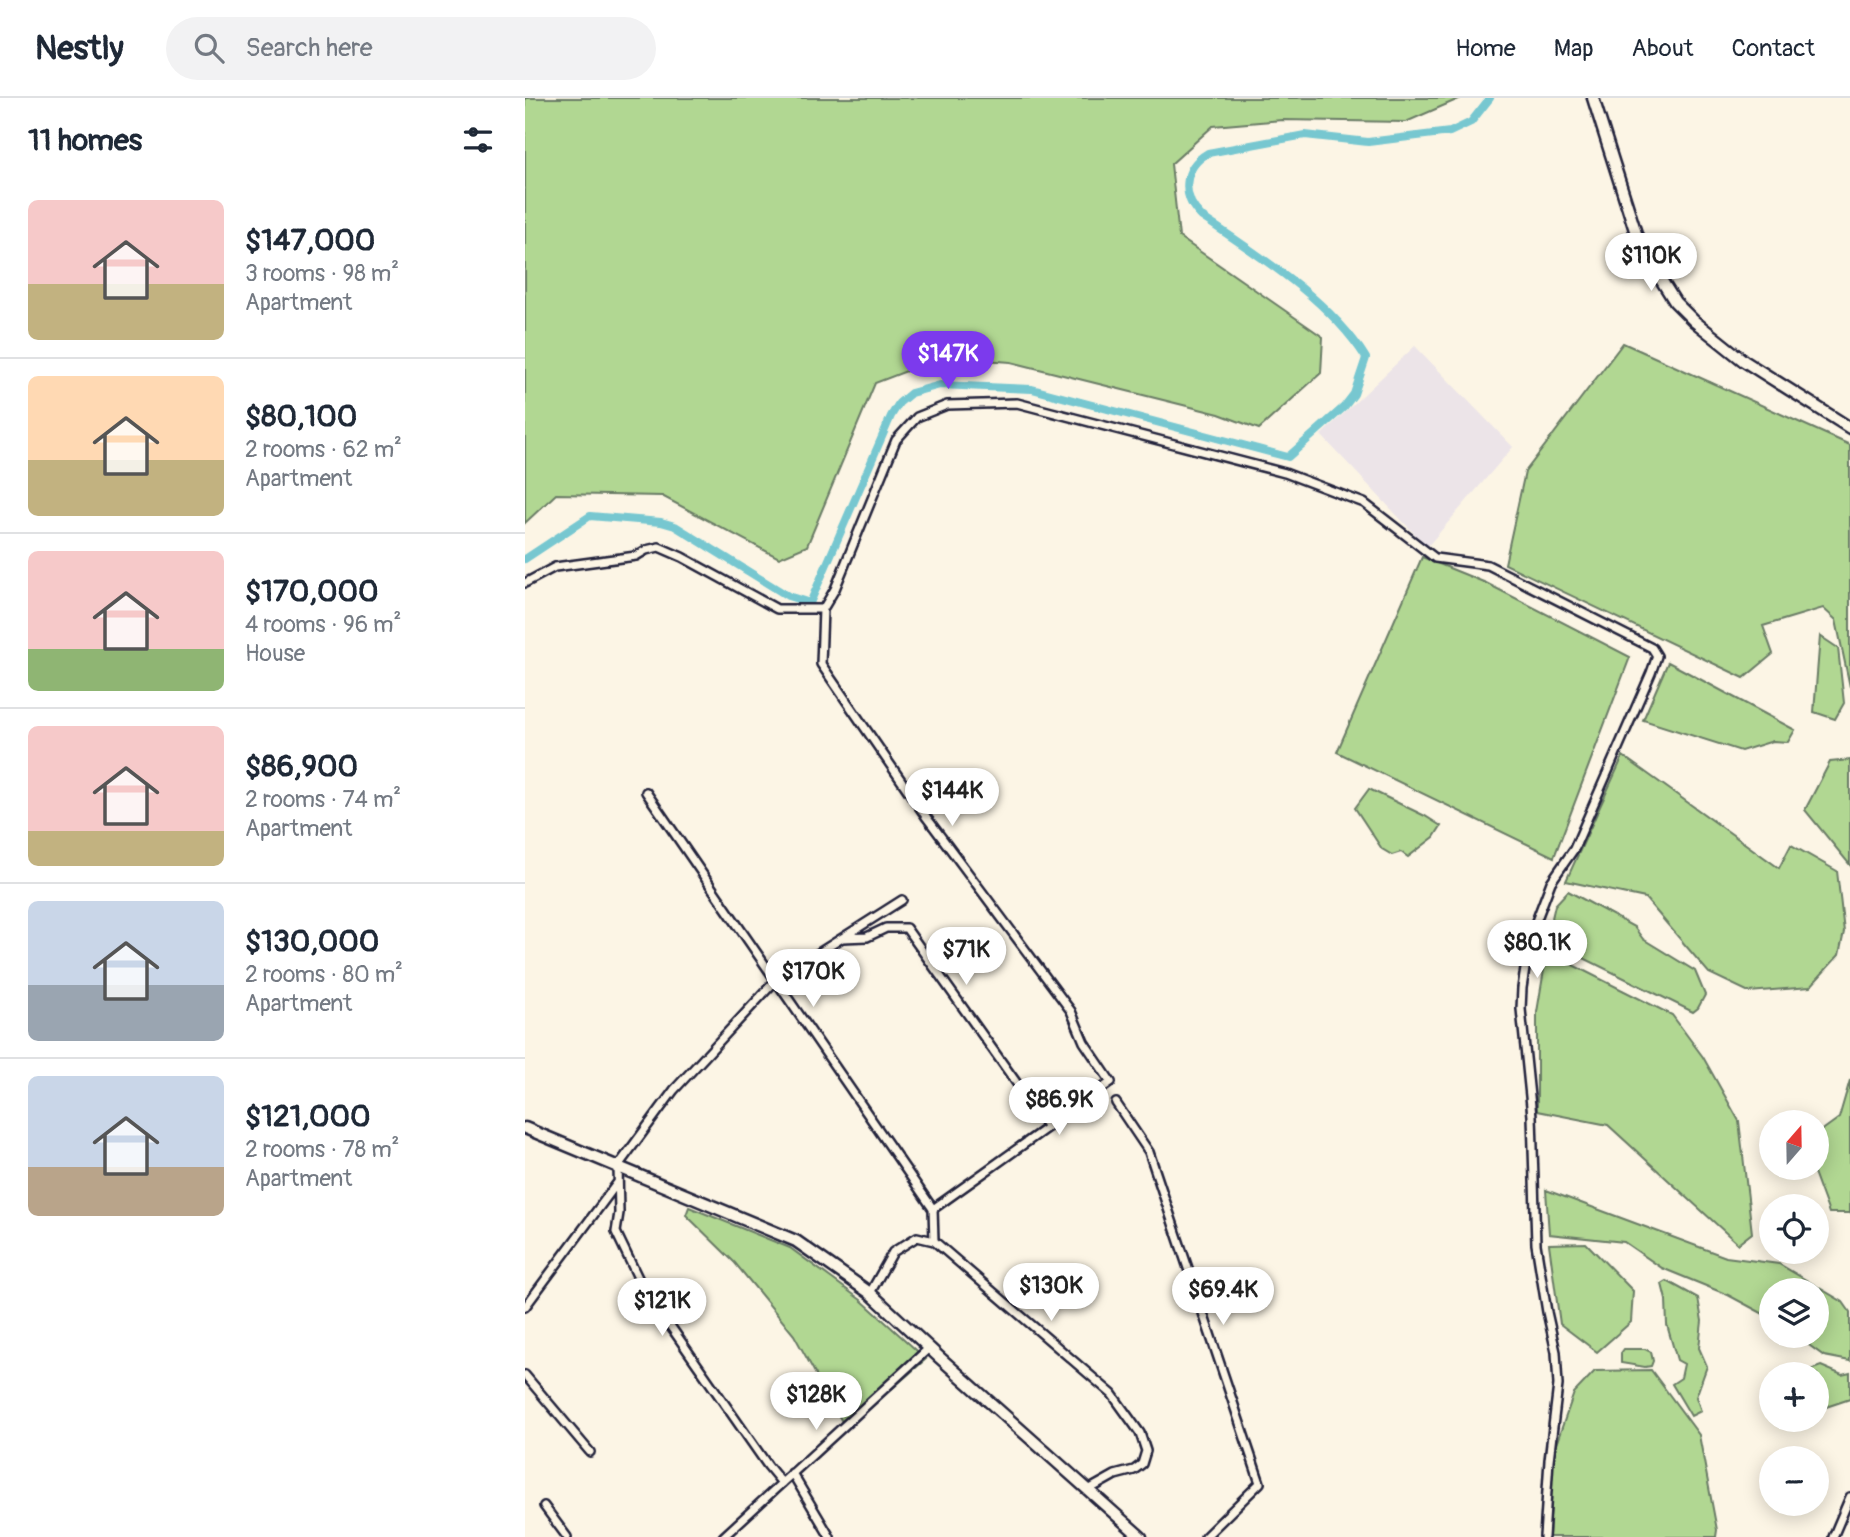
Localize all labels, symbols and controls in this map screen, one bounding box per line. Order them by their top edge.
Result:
search box [166,17,656,80]
text: Nestly [35,28,124,69]
icon: search [190,29,228,67]
text: Search here [246,32,373,64]
text: Home [1455,34,1516,63]
text: Map [1554,34,1594,63]
text: About [1632,34,1694,63]
text: Contact [1732,34,1815,63]
icon: filters [459,121,497,159]
text: 11 homes [28,122,142,159]
text: $147,000 [245,222,375,259]
icon: home [84,228,168,312]
pin: $110K [1602,234,1700,293]
text: $110K [1621,241,1681,270]
text: 3 rooms · 98 m² [245,259,399,288]
text: Apartment [245,288,352,317]
pin: $147K [899,331,997,391]
text: $147K [918,339,978,368]
text: $80,100 [245,398,357,435]
icon: home [84,404,168,488]
text: 2 rooms · 62 m² [245,435,402,464]
text: Apartment [245,464,352,493]
text: $170,000 [245,573,378,610]
icon: home [84,579,168,663]
text: 4 rooms · 96 m² [245,610,401,639]
text: House [245,639,305,668]
text: $86,900 [245,748,358,785]
icon: home [84,754,168,838]
pin: $144K [903,768,1001,828]
text: $144K [921,776,983,805]
text: 2 rooms · 74 m² [245,785,401,814]
text: Apartment [245,814,352,843]
pin: $80.1K [1480,920,1594,980]
text: $130,000 [245,923,379,960]
pin: $71K [925,928,1007,987]
text: $80.1K [1503,928,1571,957]
icon: home [84,929,168,1013]
text: $71K [942,935,990,964]
pin: $170K [764,950,862,1009]
text: $170K [781,957,845,986]
text: 2 rooms · 80 m² [245,960,403,989]
text: Apartment [245,989,352,1018]
pin: $86.9K [1002,1077,1116,1137]
text: $86.9K [1025,1085,1093,1114]
text: $121,000 [245,1098,371,1135]
icon: home [84,1104,168,1188]
north arrow [1759,1110,1829,1180]
map controls [1759,1110,1829,1516]
text: 2 rooms · 78 m² [245,1135,399,1164]
text: Apartment [245,1164,352,1193]
button: locate [1759,1194,1829,1264]
pin: $130K [1002,1264,1100,1323]
pin: $69.4K [1166,1268,1280,1327]
text: $130K [1019,1271,1083,1300]
text: $69.4K [1188,1275,1258,1304]
pin: $121K [613,1278,711,1338]
button: layers [1759,1278,1829,1348]
text: $121K [633,1286,691,1315]
button: + [1759,1362,1829,1432]
pin: $128K [767,1372,865,1432]
text: $128K [786,1380,846,1409]
button: − [1759,1446,1829,1516]

